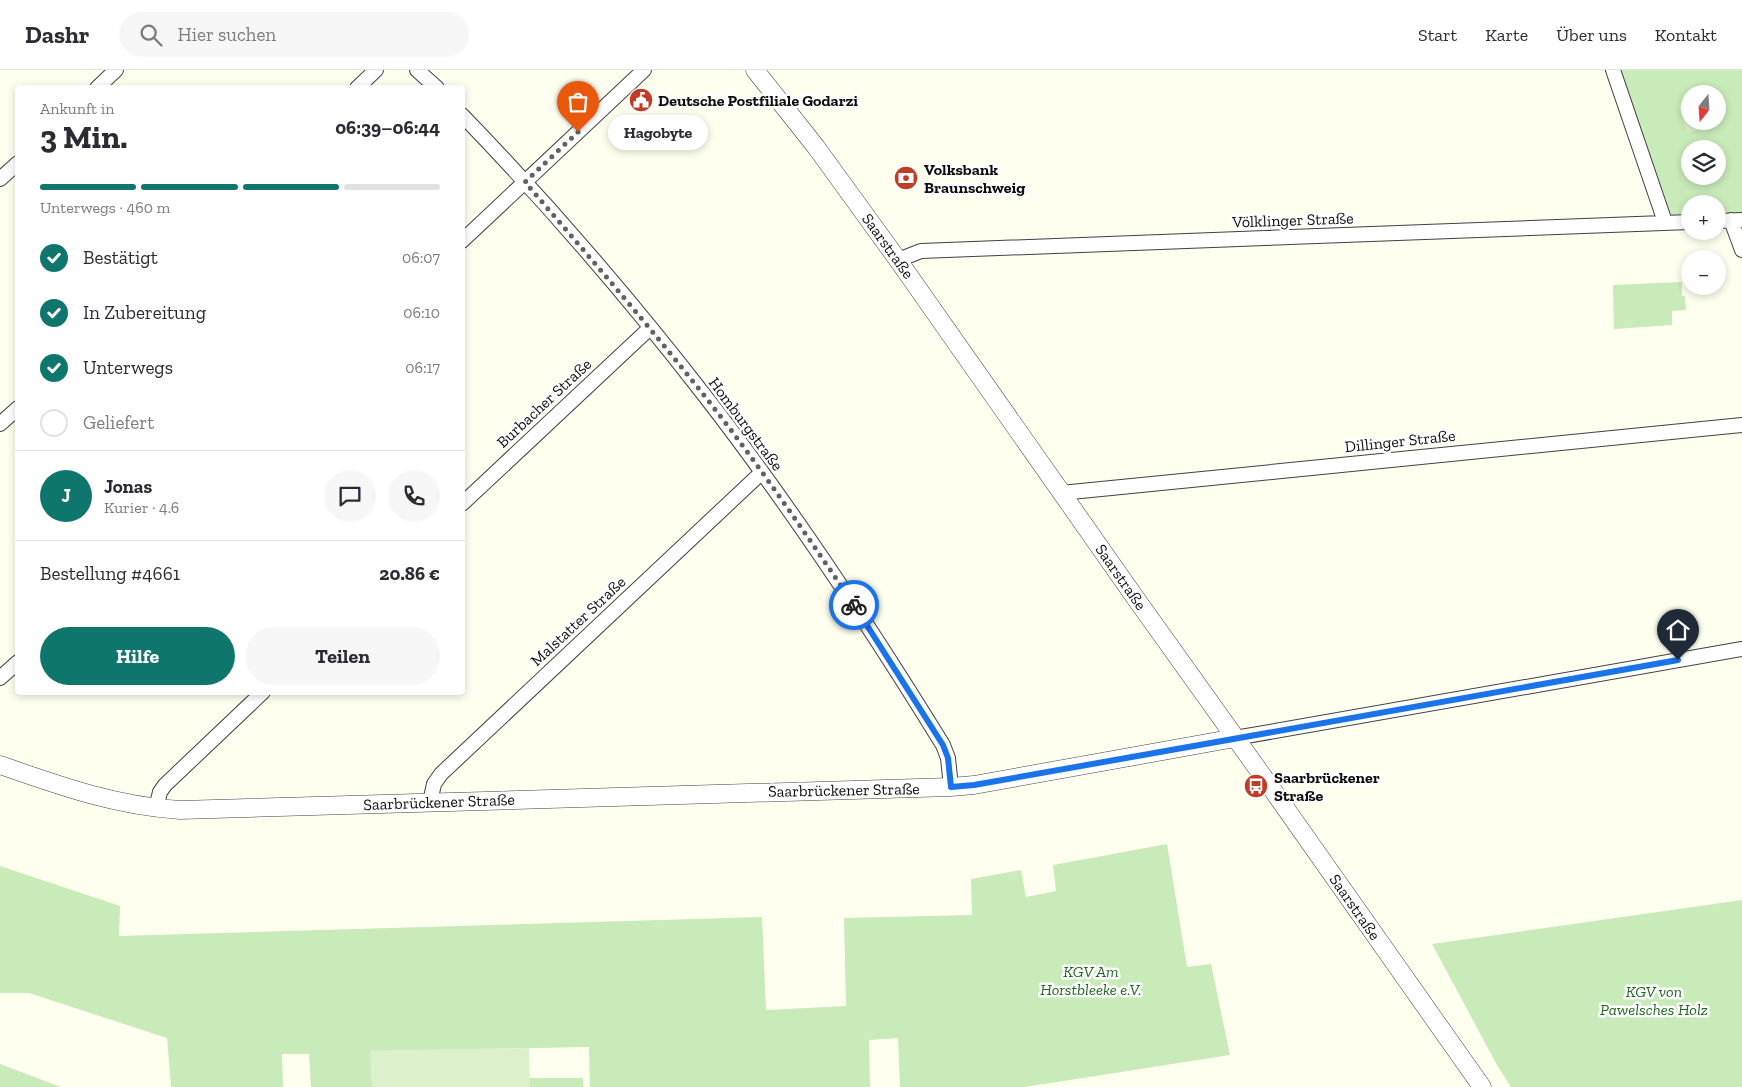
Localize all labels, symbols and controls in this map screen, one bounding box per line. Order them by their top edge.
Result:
search box [119,12,469,57]
text: Dashr [25,20,89,49]
icon: search [137,21,165,49]
text: Hier suchen [177,23,276,46]
text: Start [1418,24,1457,46]
text: Karte [1485,24,1528,46]
text: Über uns [1556,24,1627,46]
text: Kontakt [1655,24,1717,46]
pin [557,81,599,132]
north arrow [1681,85,1726,130]
map controls [1681,85,1726,295]
public building icon: Deutsche Postfiliale Godarzi [628,87,654,113]
icon: bag [564,88,592,116]
place label: Deutsche Postfiliale Godarzi [658,91,858,110]
text: Ankunft in [40,99,114,118]
callout: Hagobyte [608,114,708,150]
text: 06:39–06:44 [335,116,440,139]
text: 3 Min. [40,118,127,156]
text: Hagobyte [624,123,692,142]
button: layers [1681,140,1726,185]
place label: Volksbank Braunschweig [924,160,1025,197]
bank icon: Volksbank Braunschweig [893,165,919,191]
button: + [1681,195,1726,240]
text: Unterwegs · 460 m [40,198,170,217]
street label: Völklinger Straße [1231,208,1354,232]
street label: Saarstraße [858,210,918,282]
icon: check [40,244,68,272]
text: Bestätigt [83,246,158,269]
text: 06:07 [402,248,440,267]
button: − [1681,250,1726,295]
icon: check [40,299,68,327]
text: In Zubereitung [83,301,206,324]
text: 06:10 [403,303,440,322]
icon: check [40,354,68,382]
street label: Burbacher Straße [493,354,595,452]
text: Unterwegs [83,356,173,379]
text: 06:17 [405,358,440,377]
street label: Homburgstraße [705,374,787,474]
text: Geliefert [83,411,154,434]
street label: Dillinger Straße [1344,426,1456,456]
button: chat [324,470,376,522]
button: phone [388,470,440,522]
text: Jonas [104,475,152,498]
text: J [61,484,71,507]
text: Kurier · 4.6 [104,498,179,517]
street label: Saarstraße [1091,540,1151,614]
text: Bestellung #4661 [40,562,180,585]
text: 20.86 € [379,562,440,585]
street label: Malstatter Straße [527,572,629,670]
courier [829,580,879,630]
icon: bike [840,591,868,619]
pin [1657,609,1699,660]
icon: home [1664,616,1692,644]
button: Hilfe [40,627,235,685]
button: Teilen [245,627,440,685]
place label: Saarbrückener Straße [1274,768,1380,805]
bus stop icon: Saarbrückener Straße [1243,773,1269,799]
street label: Saarbrückener Straße [768,779,920,801]
street label: Saarbrückener Straße [363,790,515,814]
street label: Saarstraße [1325,870,1385,944]
park label: KGV Am Horstbleeke e.V. [1040,962,1142,999]
park label: KGV von Pawelsches Holz [1600,982,1708,1019]

